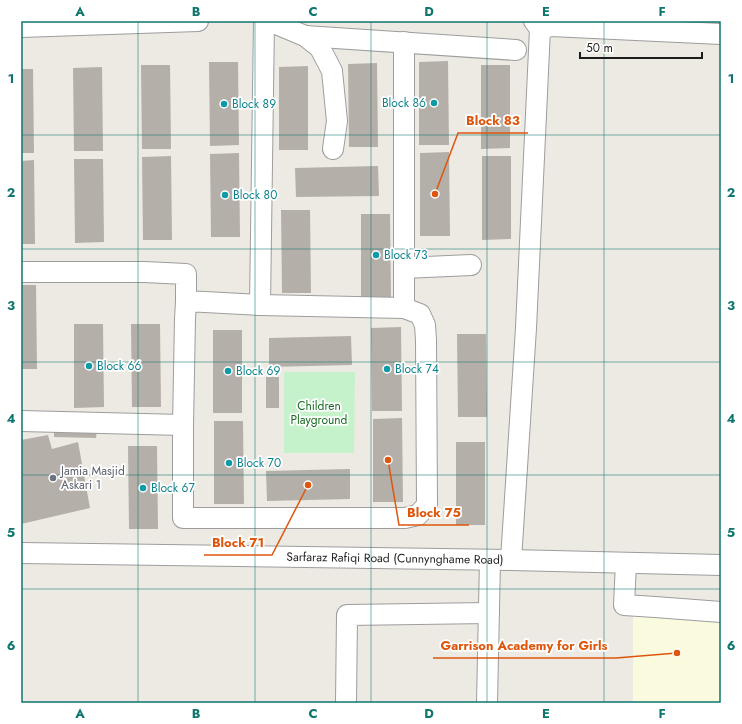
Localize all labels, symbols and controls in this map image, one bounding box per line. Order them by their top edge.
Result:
text: A [74,2,85,21]
text: B [192,2,201,21]
text: C [308,2,318,21]
text: D [424,2,434,21]
text: E [542,2,550,21]
text: F [658,2,666,21]
scale bar [580,34,702,60]
text: 50 m [586,39,613,57]
text: 1 [8,69,14,88]
text: 1 [728,69,734,88]
place label: Block 86 [382,94,426,112]
place label: Block 89 [232,95,276,113]
marker: Block 86 [429,98,439,108]
marker: Block 89 [219,99,229,109]
callout: Block 83 [458,108,528,133]
text: Block 83 [466,111,520,130]
text: 2 [7,183,15,202]
text: 2 [727,183,735,202]
place label: Block 80 [233,186,277,204]
marker: Block 80 [220,190,230,200]
place label: Block 73 [384,246,428,264]
marker: Block 73 [371,250,381,260]
text: 3 [7,296,15,315]
text: 3 [727,296,735,315]
place label: Block 66 [97,357,142,375]
place label: Block 74 [395,360,439,378]
marker: Block 66 [84,361,94,371]
place label: Block 69 [236,362,281,380]
marker: Block 74 [382,364,392,374]
marker: Block 69 [223,366,233,376]
park label: Children Playground [291,397,347,429]
text: 4 [6,409,16,428]
text: 4 [726,409,736,428]
place label: Block 70 [237,454,281,472]
marker: Block 70 [224,458,234,468]
place label: Jamia Masjid Askari 1 [59,462,125,494]
marker: Jamia Masjid Askari 1 [48,473,58,483]
place label: Block 67 [151,479,196,497]
marker: Block 67 [138,483,148,493]
callout: Block 75 [399,500,469,525]
text: Block 75 [407,503,461,522]
text: 5 [7,523,15,542]
text: 5 [727,523,735,542]
callout: Block 71 [204,530,272,555]
text: Block 71 [212,533,264,552]
street label: Sarfaraz Rafiqi Road (Cunnynghame Road) [286,548,504,569]
callout: Garrison Academy for Girls [433,633,616,658]
text: 6 [7,636,16,655]
text: Garrison Academy for Girls [441,636,608,655]
text: 6 [727,636,736,655]
text: A [74,704,85,723]
text: B [192,704,201,723]
text: C [308,704,318,723]
text: D [424,704,434,723]
text: E [542,704,550,723]
text: F [658,704,666,723]

